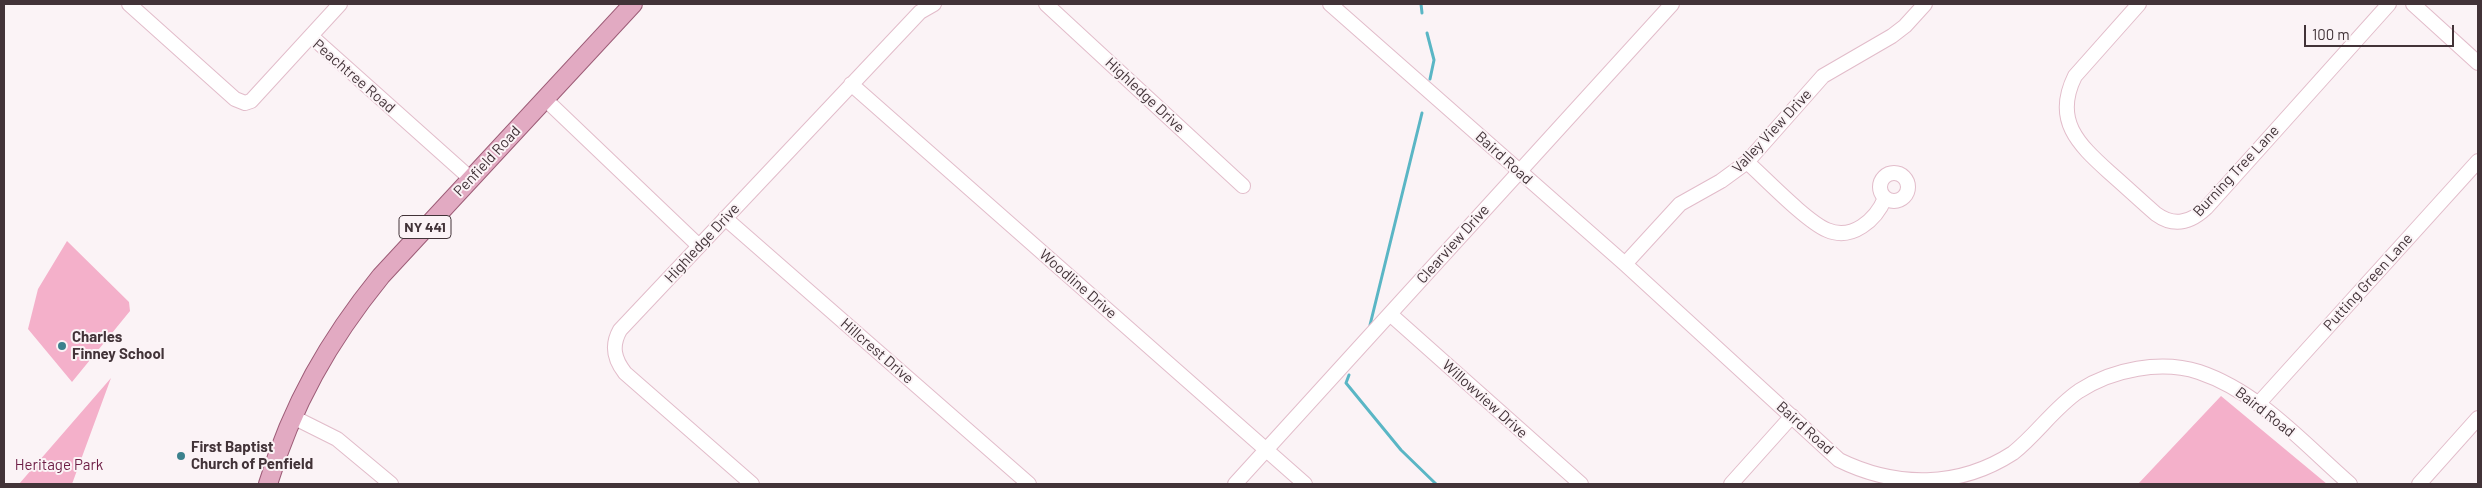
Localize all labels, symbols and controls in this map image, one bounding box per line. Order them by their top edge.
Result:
scale bar [2307,15,2457,47]
text: 100 m [2312,25,2350,43]
street label: Peachtree Road [309,35,399,117]
street label: Highledge Drive [1102,54,1188,136]
street label: Valley View Drive [1729,85,1815,177]
street label: Penfield Road [450,122,524,200]
street label: Burning Tree Lane [2189,122,2283,220]
street label: Baird Road [1472,128,1536,188]
street label: Highledge Drive [661,200,743,286]
street label: Clearview Drive [1413,201,1493,287]
road number: NY 441 [399,216,451,238]
street label: Putting Green Lane [2320,230,2416,334]
street label: Woodline Drive [1036,246,1120,322]
street label: Hillcrest Drive [837,314,917,388]
place label: Charles Finney School [72,328,164,363]
marker: Charles Finney School [56,340,68,352]
street label: Willowview Drive [1439,356,1531,442]
street label: Baird Road [2232,383,2298,441]
street label: Baird Road [1773,398,1837,458]
place label: First Baptist Church of Penfield [191,438,313,473]
marker: First Baptist Church of Penfield [175,450,187,462]
park label: Heritage Park [15,456,103,474]

